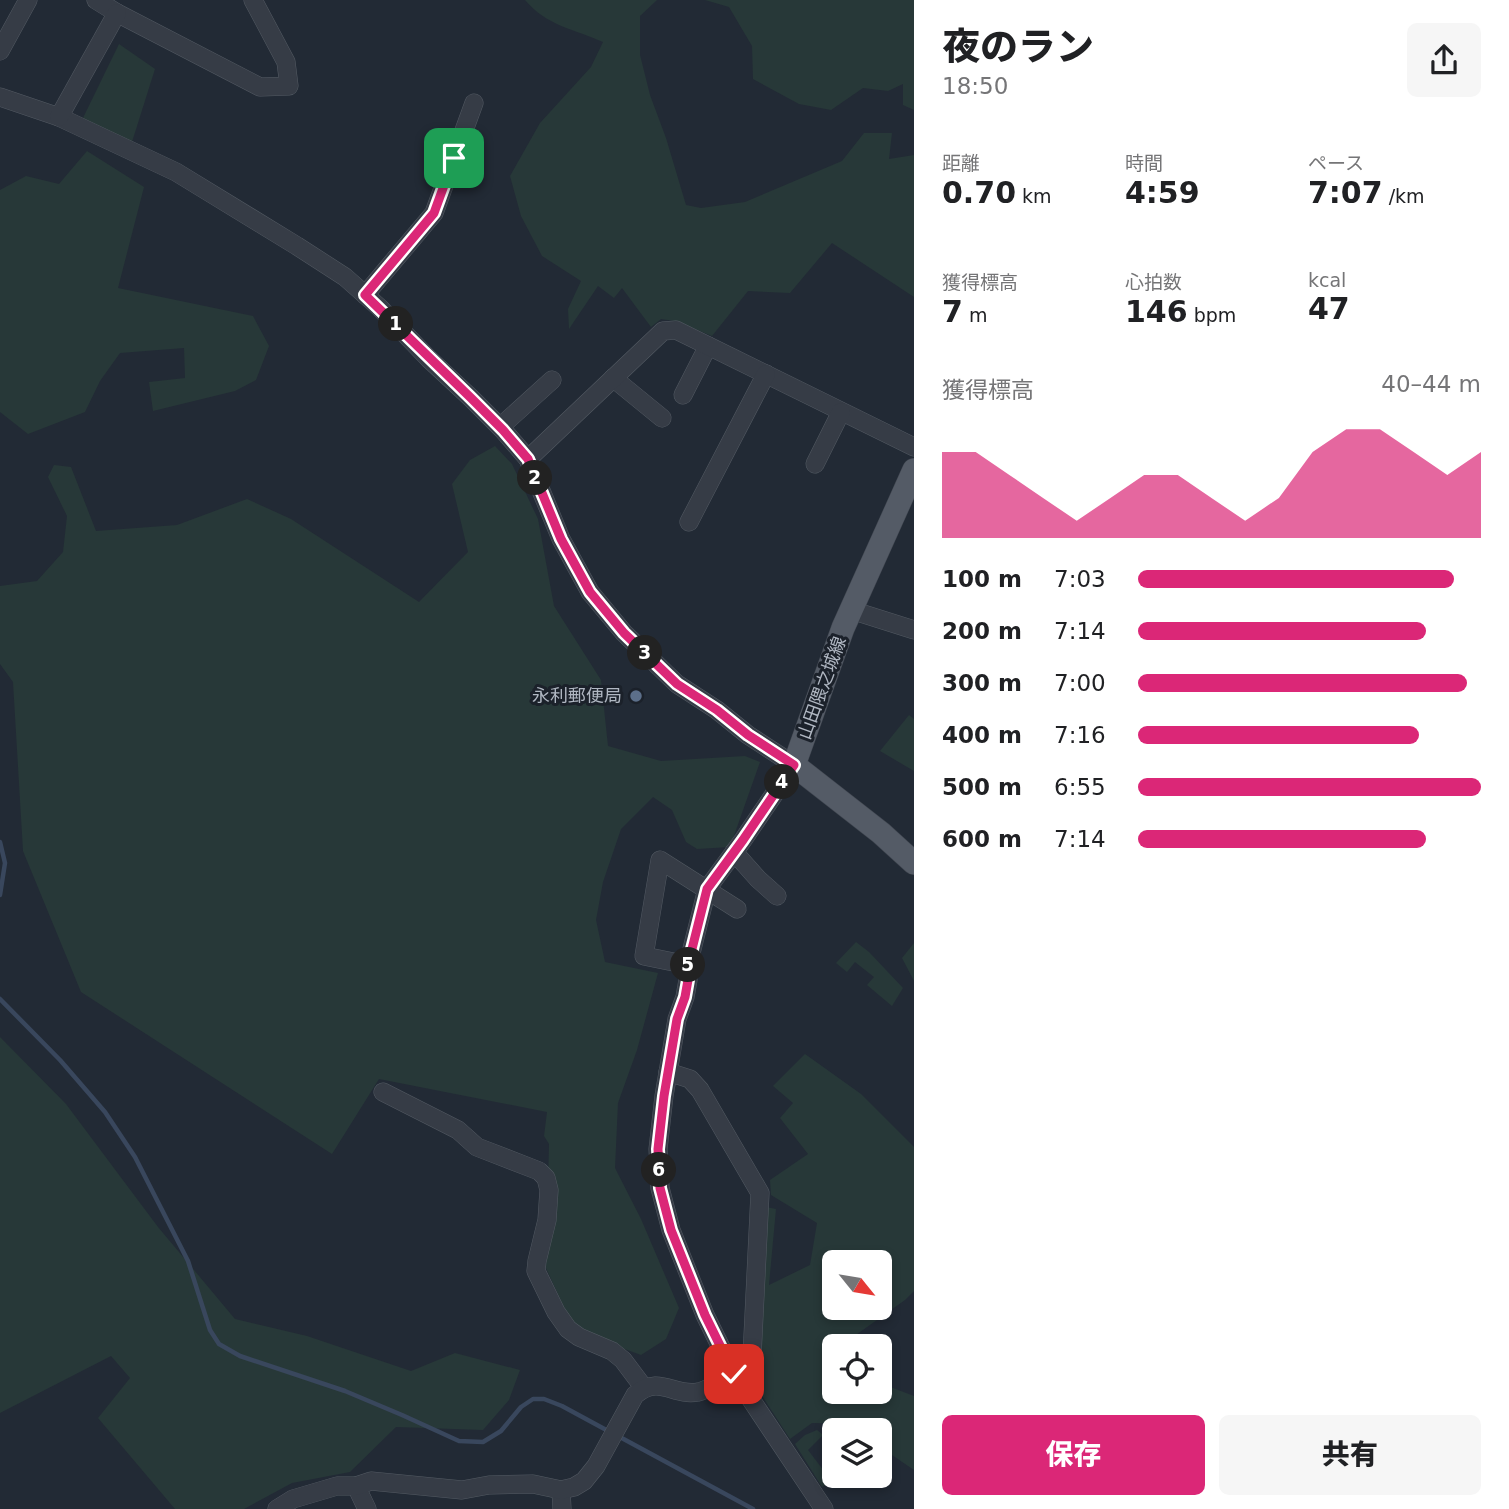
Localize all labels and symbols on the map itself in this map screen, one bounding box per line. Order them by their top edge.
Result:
pin [424,128,484,188]
pin: 1 [378,306,414,342]
pin: 2 [518,461,552,496]
street label: 山田隈之城線 [793,633,850,742]
pin: 3 [628,636,662,670]
place label: 永利郵便局 [532,685,622,706]
marker: 永利郵便局 [628,688,644,704]
pin: 4 [764,764,800,800]
pin: 5 [670,948,706,982]
pin: 6 [642,1152,676,1188]
north arrow [822,1250,892,1320]
pin [704,1344,764,1404]

